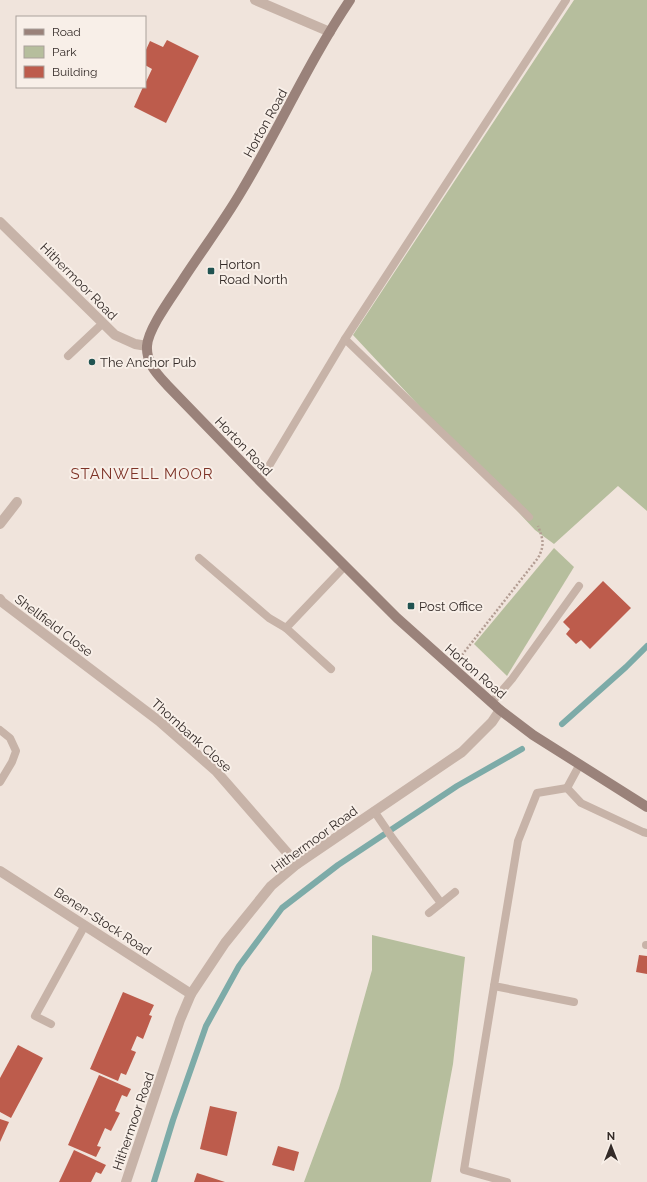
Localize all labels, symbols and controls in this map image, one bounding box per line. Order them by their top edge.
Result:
legend [16,16,146,88]
text: Road [52,25,81,39]
text: Park [52,45,77,59]
text: Building [52,65,98,79]
street label: Horton Road [240,86,290,160]
street label: Hithermoor Road [37,240,120,323]
place label: Horton Road North [219,257,288,287]
marker: Horton Road North [206,266,216,276]
place label: The Anchor Pub [100,355,196,370]
marker: The Anchor Pub [87,357,97,367]
street label: Horton Road [212,414,275,479]
district label: STANWELL MOOR [70,465,214,483]
street label: Shellfield Close [12,591,96,660]
place label: Post Office [419,599,483,614]
marker: Post Office [406,601,416,611]
street label: Horton Road [442,641,509,702]
street label: Thornbank Close [149,696,235,775]
street label: Hithermoor Road [268,803,360,876]
street label: Benen-Stock Road [51,884,154,958]
street label: Hithermoor Road [110,1070,157,1172]
north arrow [591,1126,631,1166]
text: N [607,1130,615,1143]

